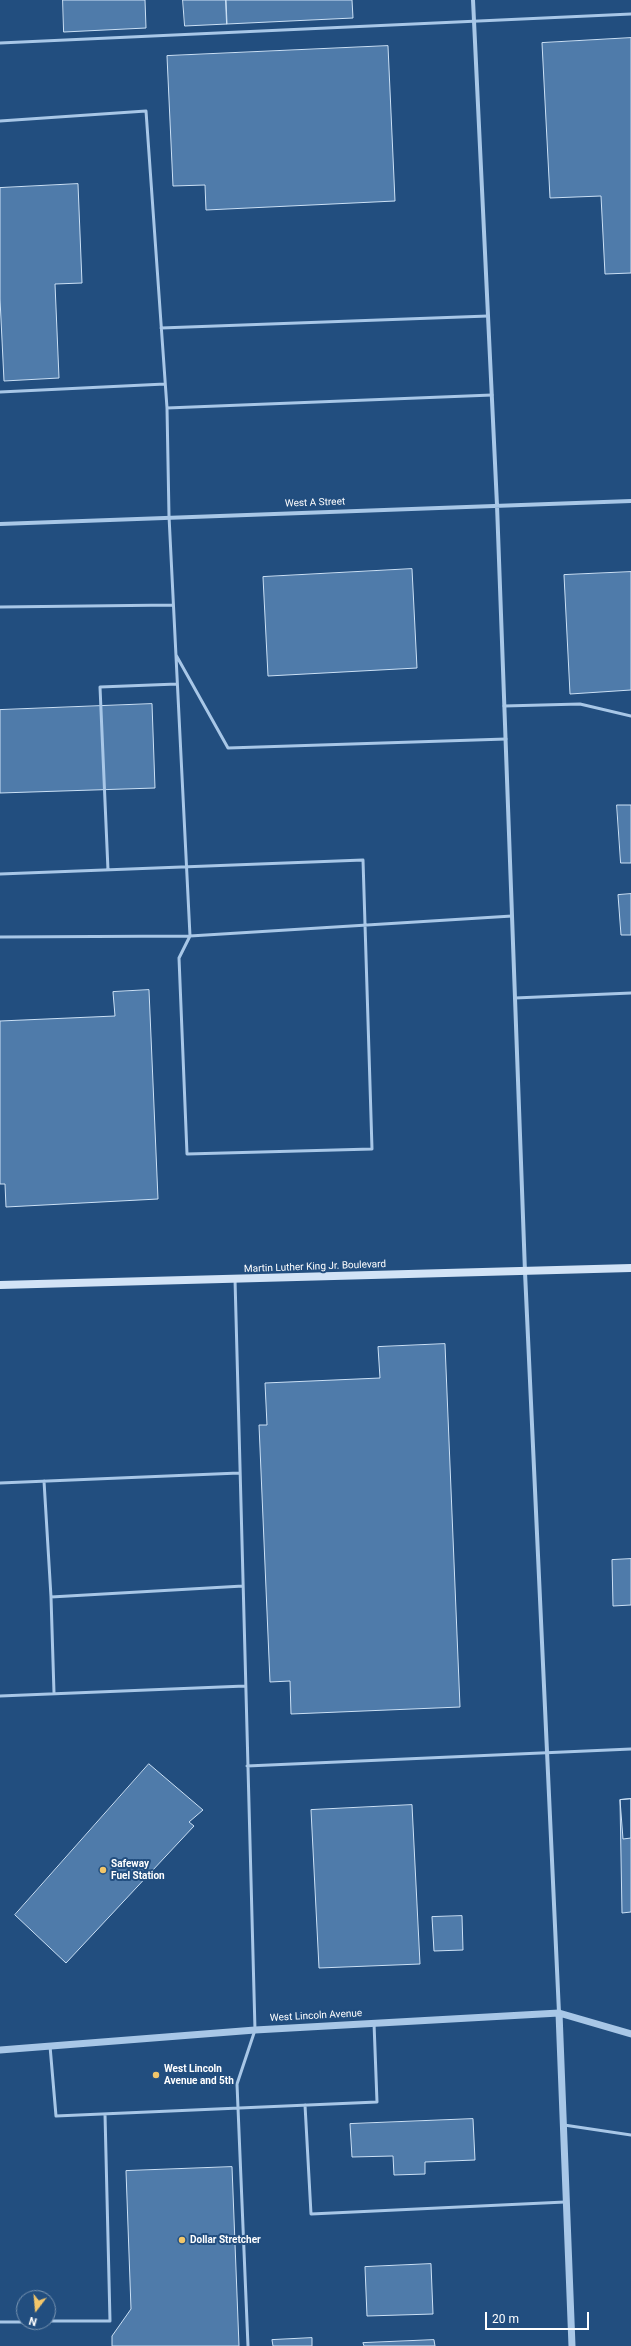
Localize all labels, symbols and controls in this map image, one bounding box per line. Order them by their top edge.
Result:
street label: West A Street [285,496,345,510]
street label: Martin Luther King Jr. Boulevard [244,1259,386,1275]
place label: Safeway Fuel Station [111,1858,165,1882]
marker: Safeway Fuel Station [98,1865,108,1875]
street label: West Lincoln Avenue [270,2008,362,2024]
place label: West Lincoln Avenue and 5th [164,2063,234,2086]
marker: West Lincoln Avenue and 5th [151,2070,161,2080]
place label: Dollar Stretcher [190,2234,261,2246]
marker: Dollar Stretcher [177,2235,187,2245]
north arrow [16,2290,56,2330]
scale bar [487,2304,591,2330]
text: 20 m [492,2312,519,2326]
text: N [27,2314,38,2328]

